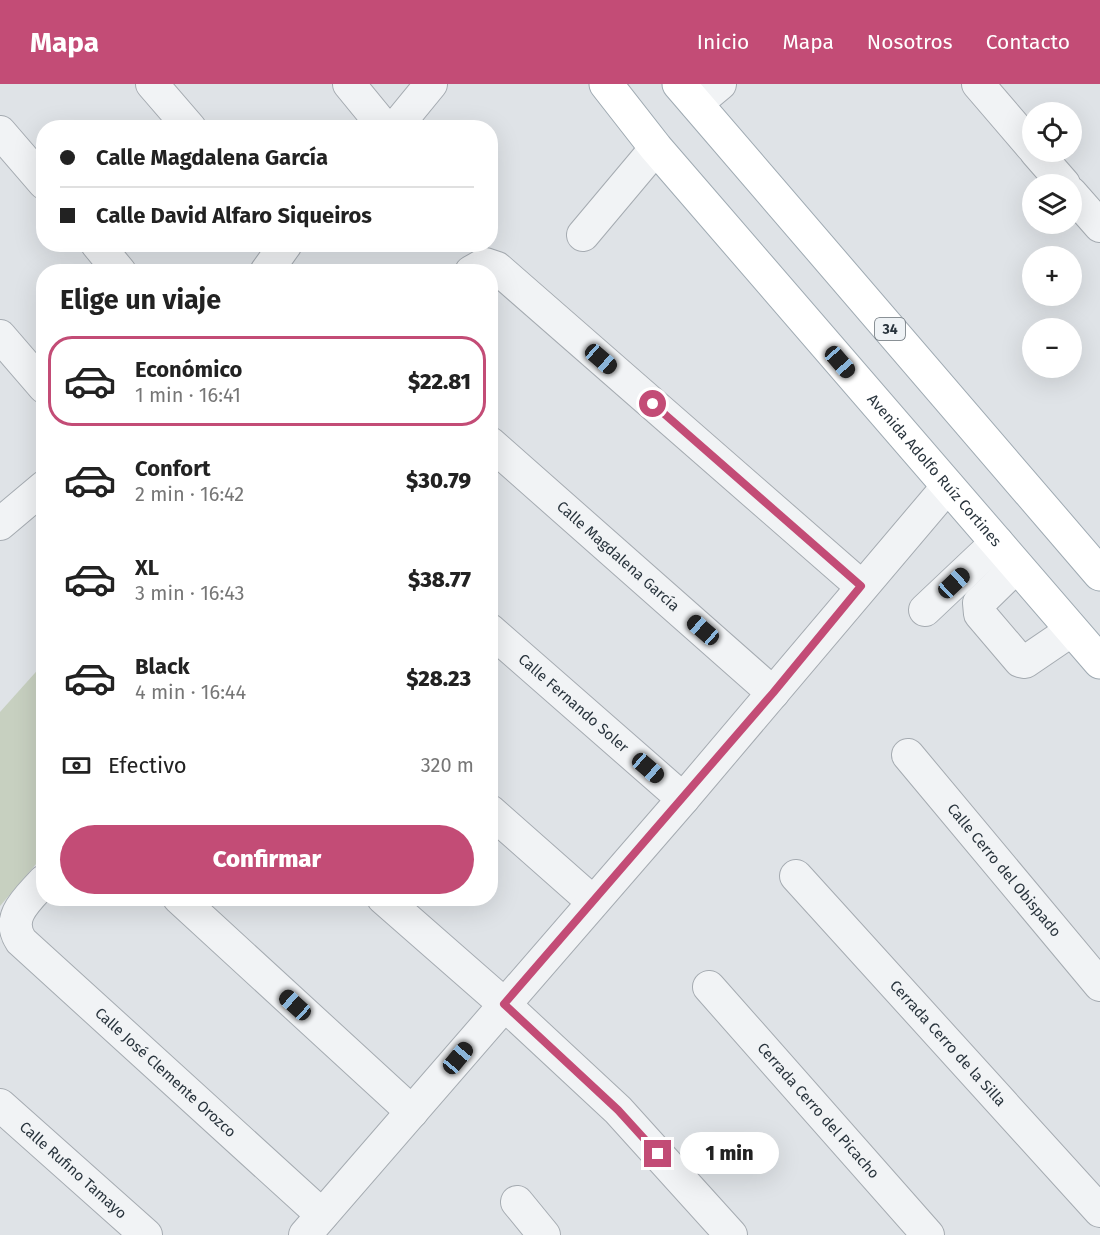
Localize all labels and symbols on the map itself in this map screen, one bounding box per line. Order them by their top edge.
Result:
road number: 34 [875,318,905,340]
car [582,340,620,378]
car [821,343,859,381]
route start [639,390,666,417]
street label: Avenida Adolfo Ruíz Cortines [864,390,1005,550]
street label: Calle Magdalena García [553,497,683,615]
car [935,564,973,602]
car [684,611,722,649]
street label: Calle Fernando Soler [515,650,633,756]
car [629,749,667,787]
street label: Calle Cerro del Obispado [943,800,1065,940]
street label: Cerrada Cerro de la Silla [886,977,1010,1110]
car [276,986,314,1024]
street label: Calle José Clemente Orozco [91,1004,240,1141]
car [440,1038,476,1078]
street label: Cerrada Cerro del Picacho [753,1039,883,1182]
street label: Calle Rufino Tamayo [16,1118,130,1223]
callout: 1 min [679,1133,778,1175]
route end [644,1140,671,1167]

